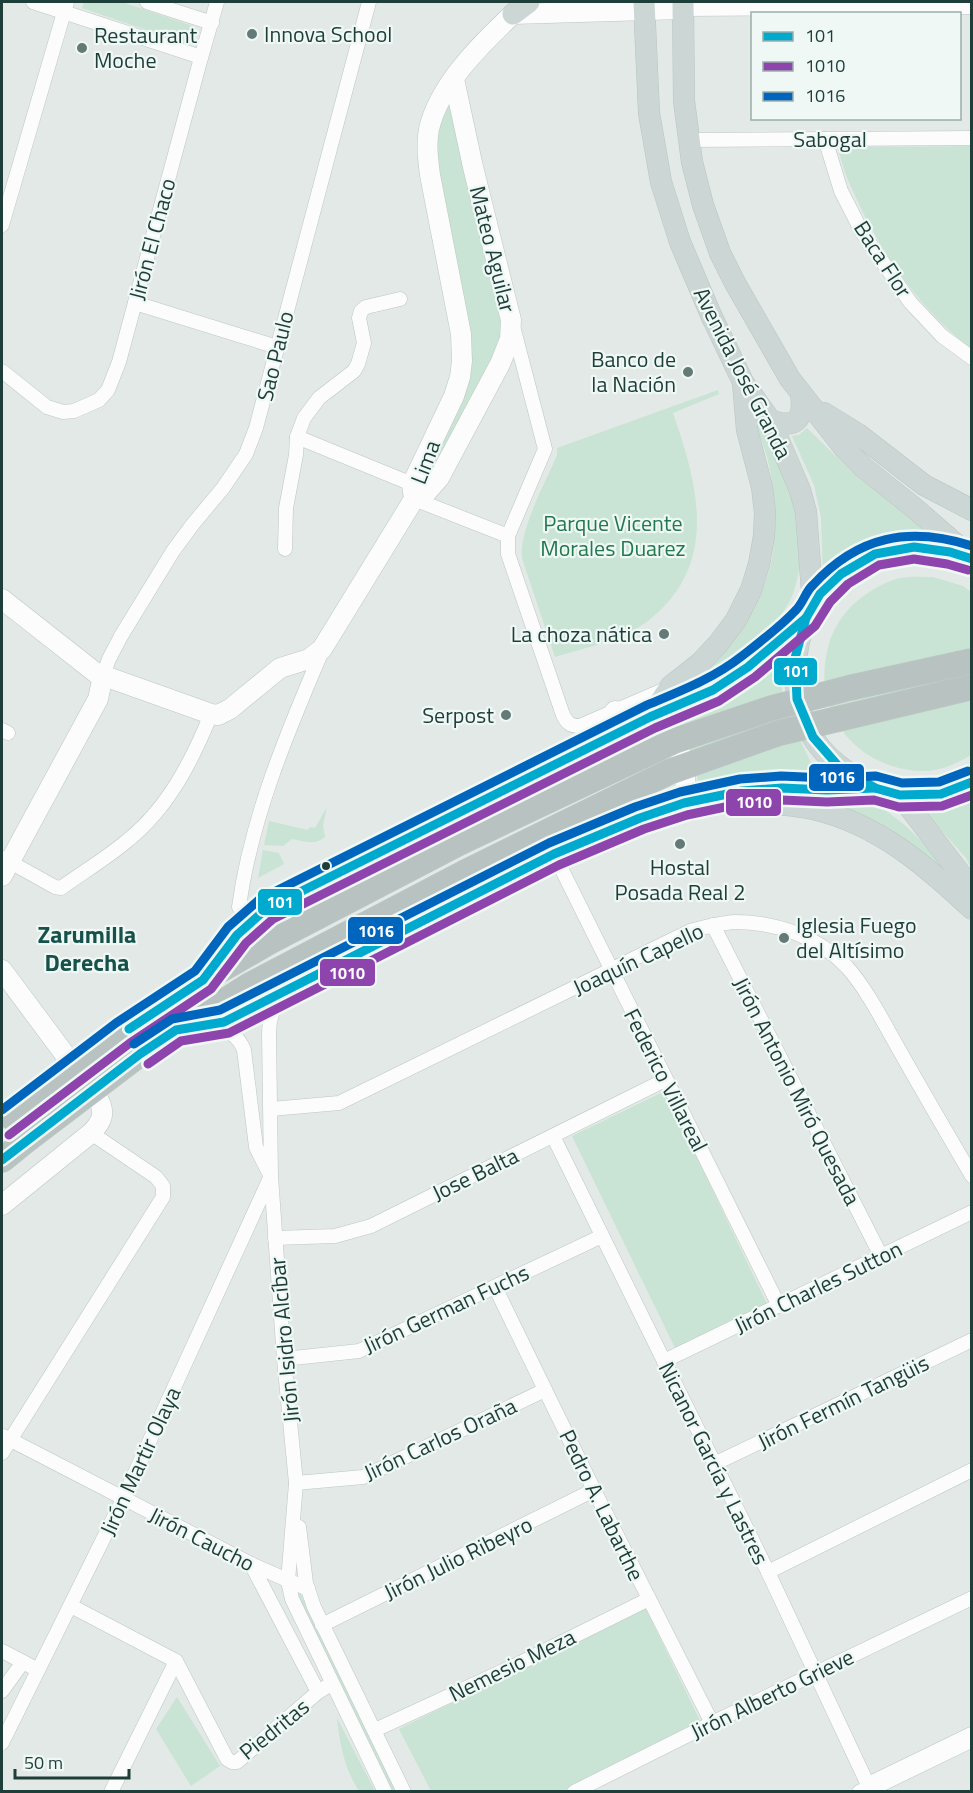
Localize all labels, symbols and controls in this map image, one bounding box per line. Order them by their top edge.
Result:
legend [751,12,961,120]
place label: Innova School [264,17,392,51]
place label: Restaurant Moche [94,18,198,77]
text: 101 [805,22,835,49]
marker: Innova School [245,27,259,41]
marker: Restaurant Moche [75,41,89,55]
text: 1010 [805,52,845,79]
text: 1016 [805,82,845,109]
street label: Sabogal [793,122,867,156]
street label: Jirón El Chaco [119,174,185,304]
street label: Mateo Aguilar [461,182,525,316]
street label: Baca Flor [845,214,921,305]
street label: Avenida José Granda [685,281,801,465]
street label: Sao Paulo [247,307,303,405]
place label: Banco de la Nación [591,342,676,401]
marker: Banco de la Nación [681,365,695,379]
street label: Lima [401,435,449,489]
park label: Parque Vicente Morales Duarez [540,506,686,565]
place label: La choza nática [511,617,652,651]
marker: La choza nática [657,627,671,641]
line badge: 101 [773,657,818,686]
text: 101 [783,659,809,683]
place label: Serpost [422,698,494,732]
marker: Serpost [499,708,513,722]
line badge: 1016 [808,763,865,792]
text: 1016 [819,765,855,789]
line badge: 1010 [725,788,782,817]
text: 1010 [736,790,772,814]
marker: Hostal Posada Real 2 [673,837,687,851]
place label: Hostal Posada Real 2 [614,850,746,909]
unlabelled marker [320,860,332,872]
line badge: 101 [257,888,303,916]
text: 101 [267,890,293,914]
place label: Iglesia Fuego del Altísimo [796,908,917,967]
street label: Joaquín Capello [567,914,709,1004]
district label: Zarumilla Derecha [38,916,136,980]
line badge: 1016 [347,916,404,945]
text: 1016 [358,919,394,943]
marker: Iglesia Fuego del Altísimo [777,931,791,945]
line badge: 1010 [319,958,376,987]
text: 1010 [329,961,365,985]
street label: Jirón Antonio Miró Quesada [725,971,869,1211]
street label: Federico Villareal [615,1002,717,1158]
street label: Jose Balta [426,1138,524,1210]
street label: Jirón Charles Sutton [728,1232,908,1342]
street label: Jirón Isidro Alcíbar [260,1256,308,1424]
street label: Jirón German Fuchs [357,1256,535,1362]
street label: Jirón Fermín Tangüis [751,1346,935,1458]
street label: Nicanor García y Lastres [650,1356,778,1570]
street label: Jirón Martir Olaya [91,1381,189,1541]
street label: Jirón Carlos Oraña [358,1389,522,1489]
street label: Pedro A. Labarthe [551,1424,653,1586]
street label: Jirón Caucho [143,1498,261,1580]
street label: Jirón Julio Ribeyro [378,1507,538,1609]
street label: Nemesio Meza [443,1620,581,1710]
street label: Jirón Alberto Grieve [685,1640,859,1748]
street label: Piedritas [231,1690,317,1768]
scale bar [15,1742,129,1780]
text: 50 m [24,1749,63,1776]

